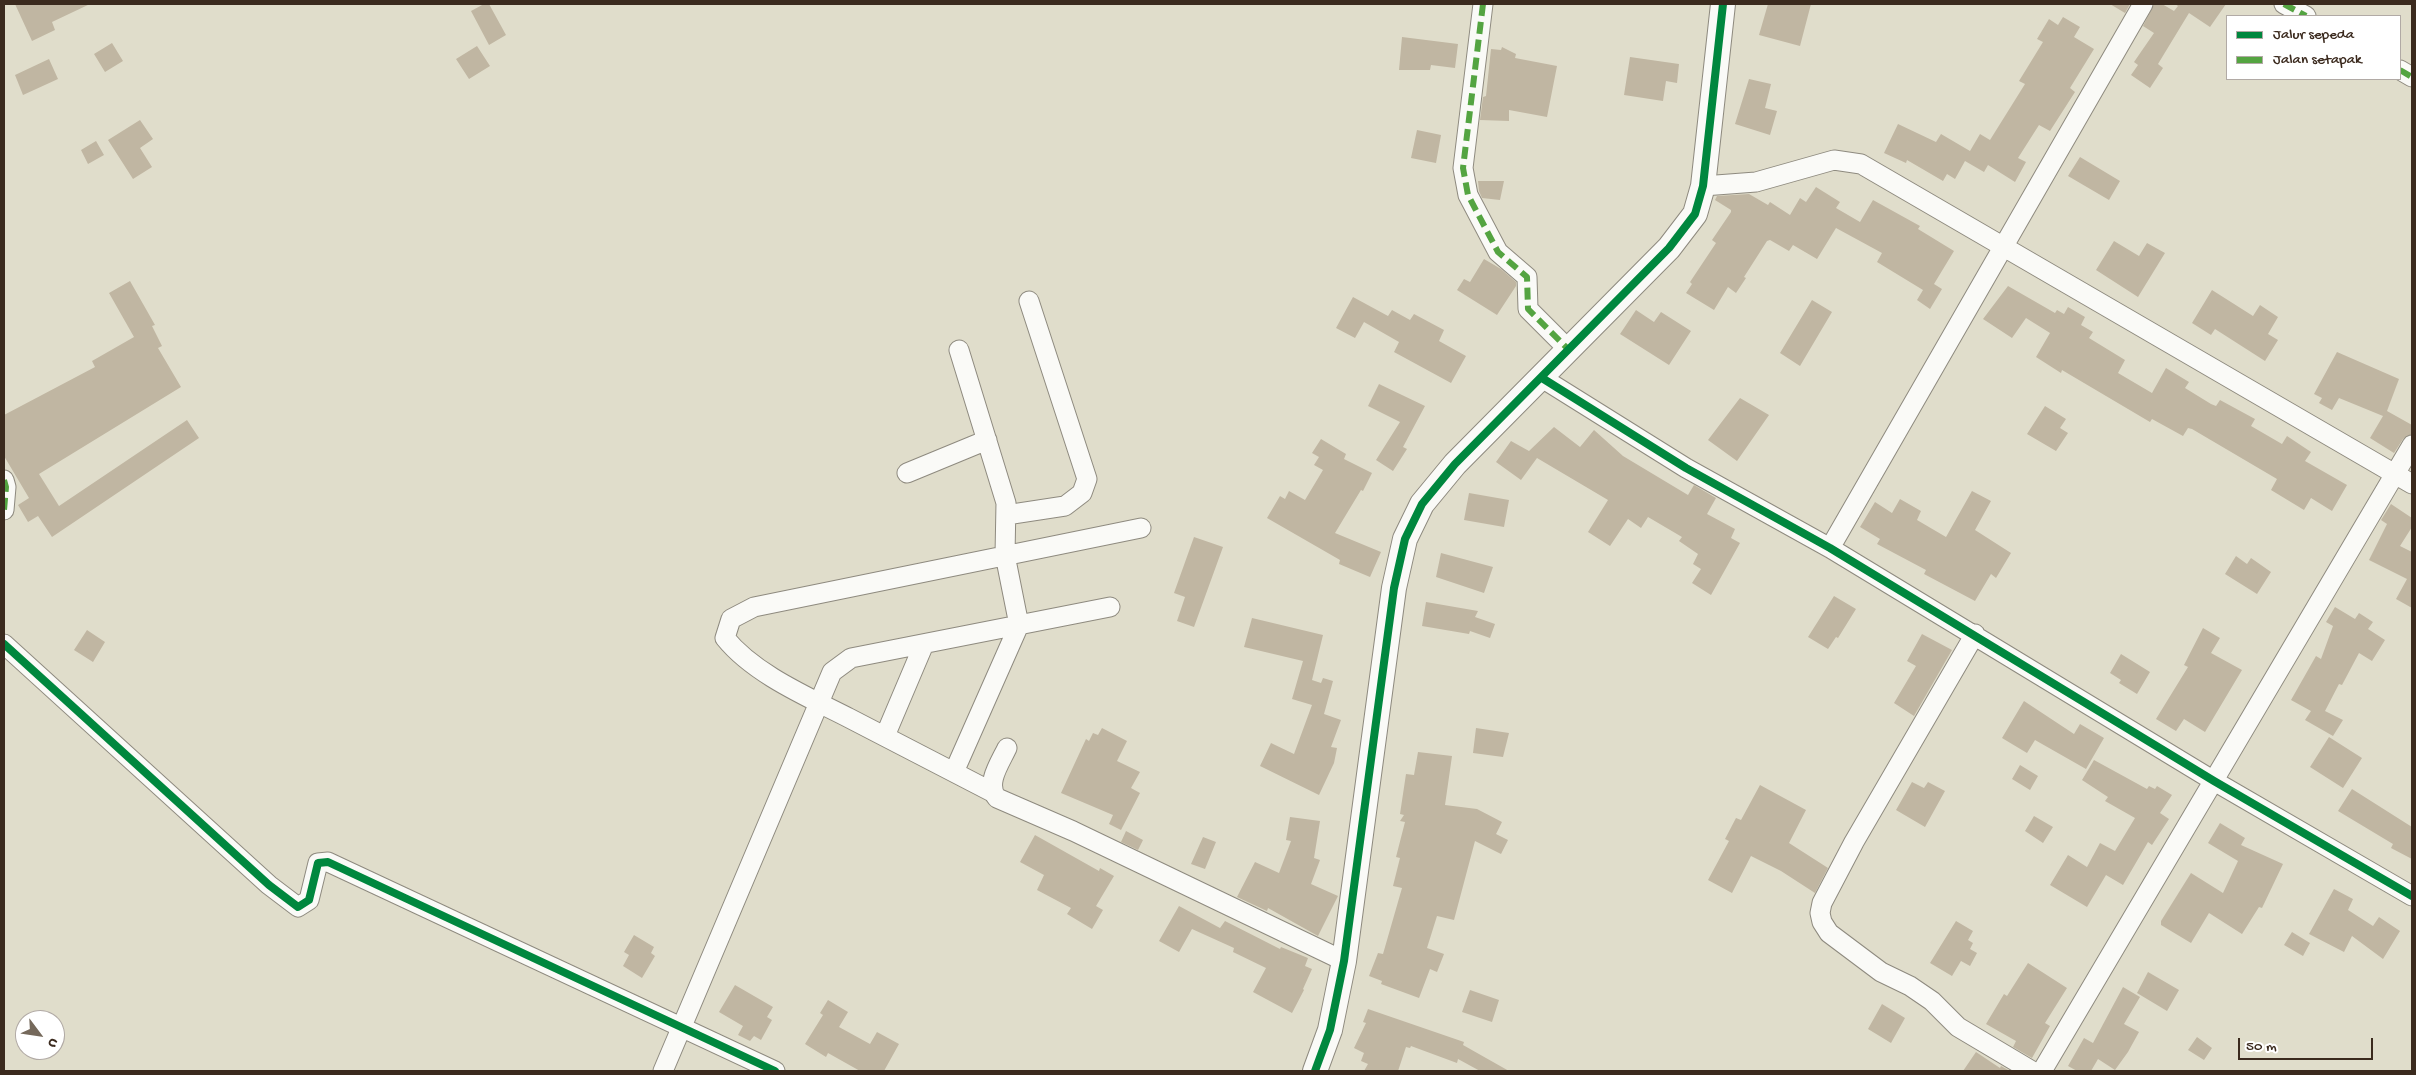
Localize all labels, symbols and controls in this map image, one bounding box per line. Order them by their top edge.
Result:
legend [2226,15,2401,80]
text: Jalur sepeda [2273,26,2354,44]
text: Jalan setapak [2273,51,2362,69]
north arrow [15,1010,65,1060]
scale bar [2241,1028,2376,1060]
text: U [43,1035,62,1050]
text: 50 m [2246,1038,2277,1056]

